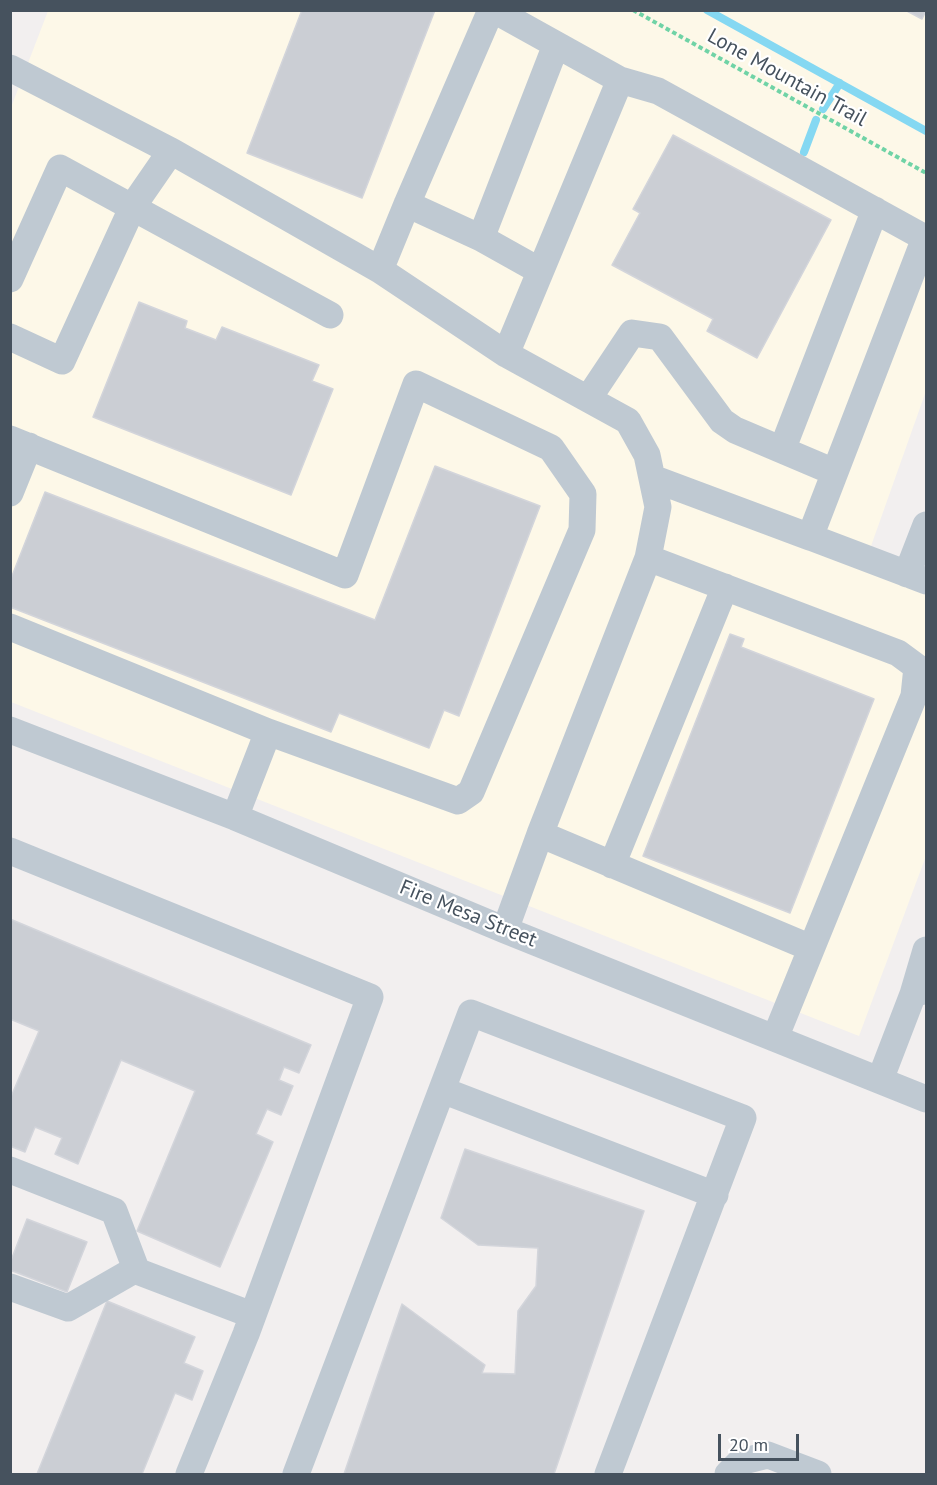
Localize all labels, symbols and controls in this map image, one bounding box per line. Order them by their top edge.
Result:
street label: Lone Mountain Trail [703,24,871,132]
street label: Fire Mesa Street [396,875,540,953]
scale bar [721,1422,802,1460]
text: 20 m [729,1433,768,1456]

